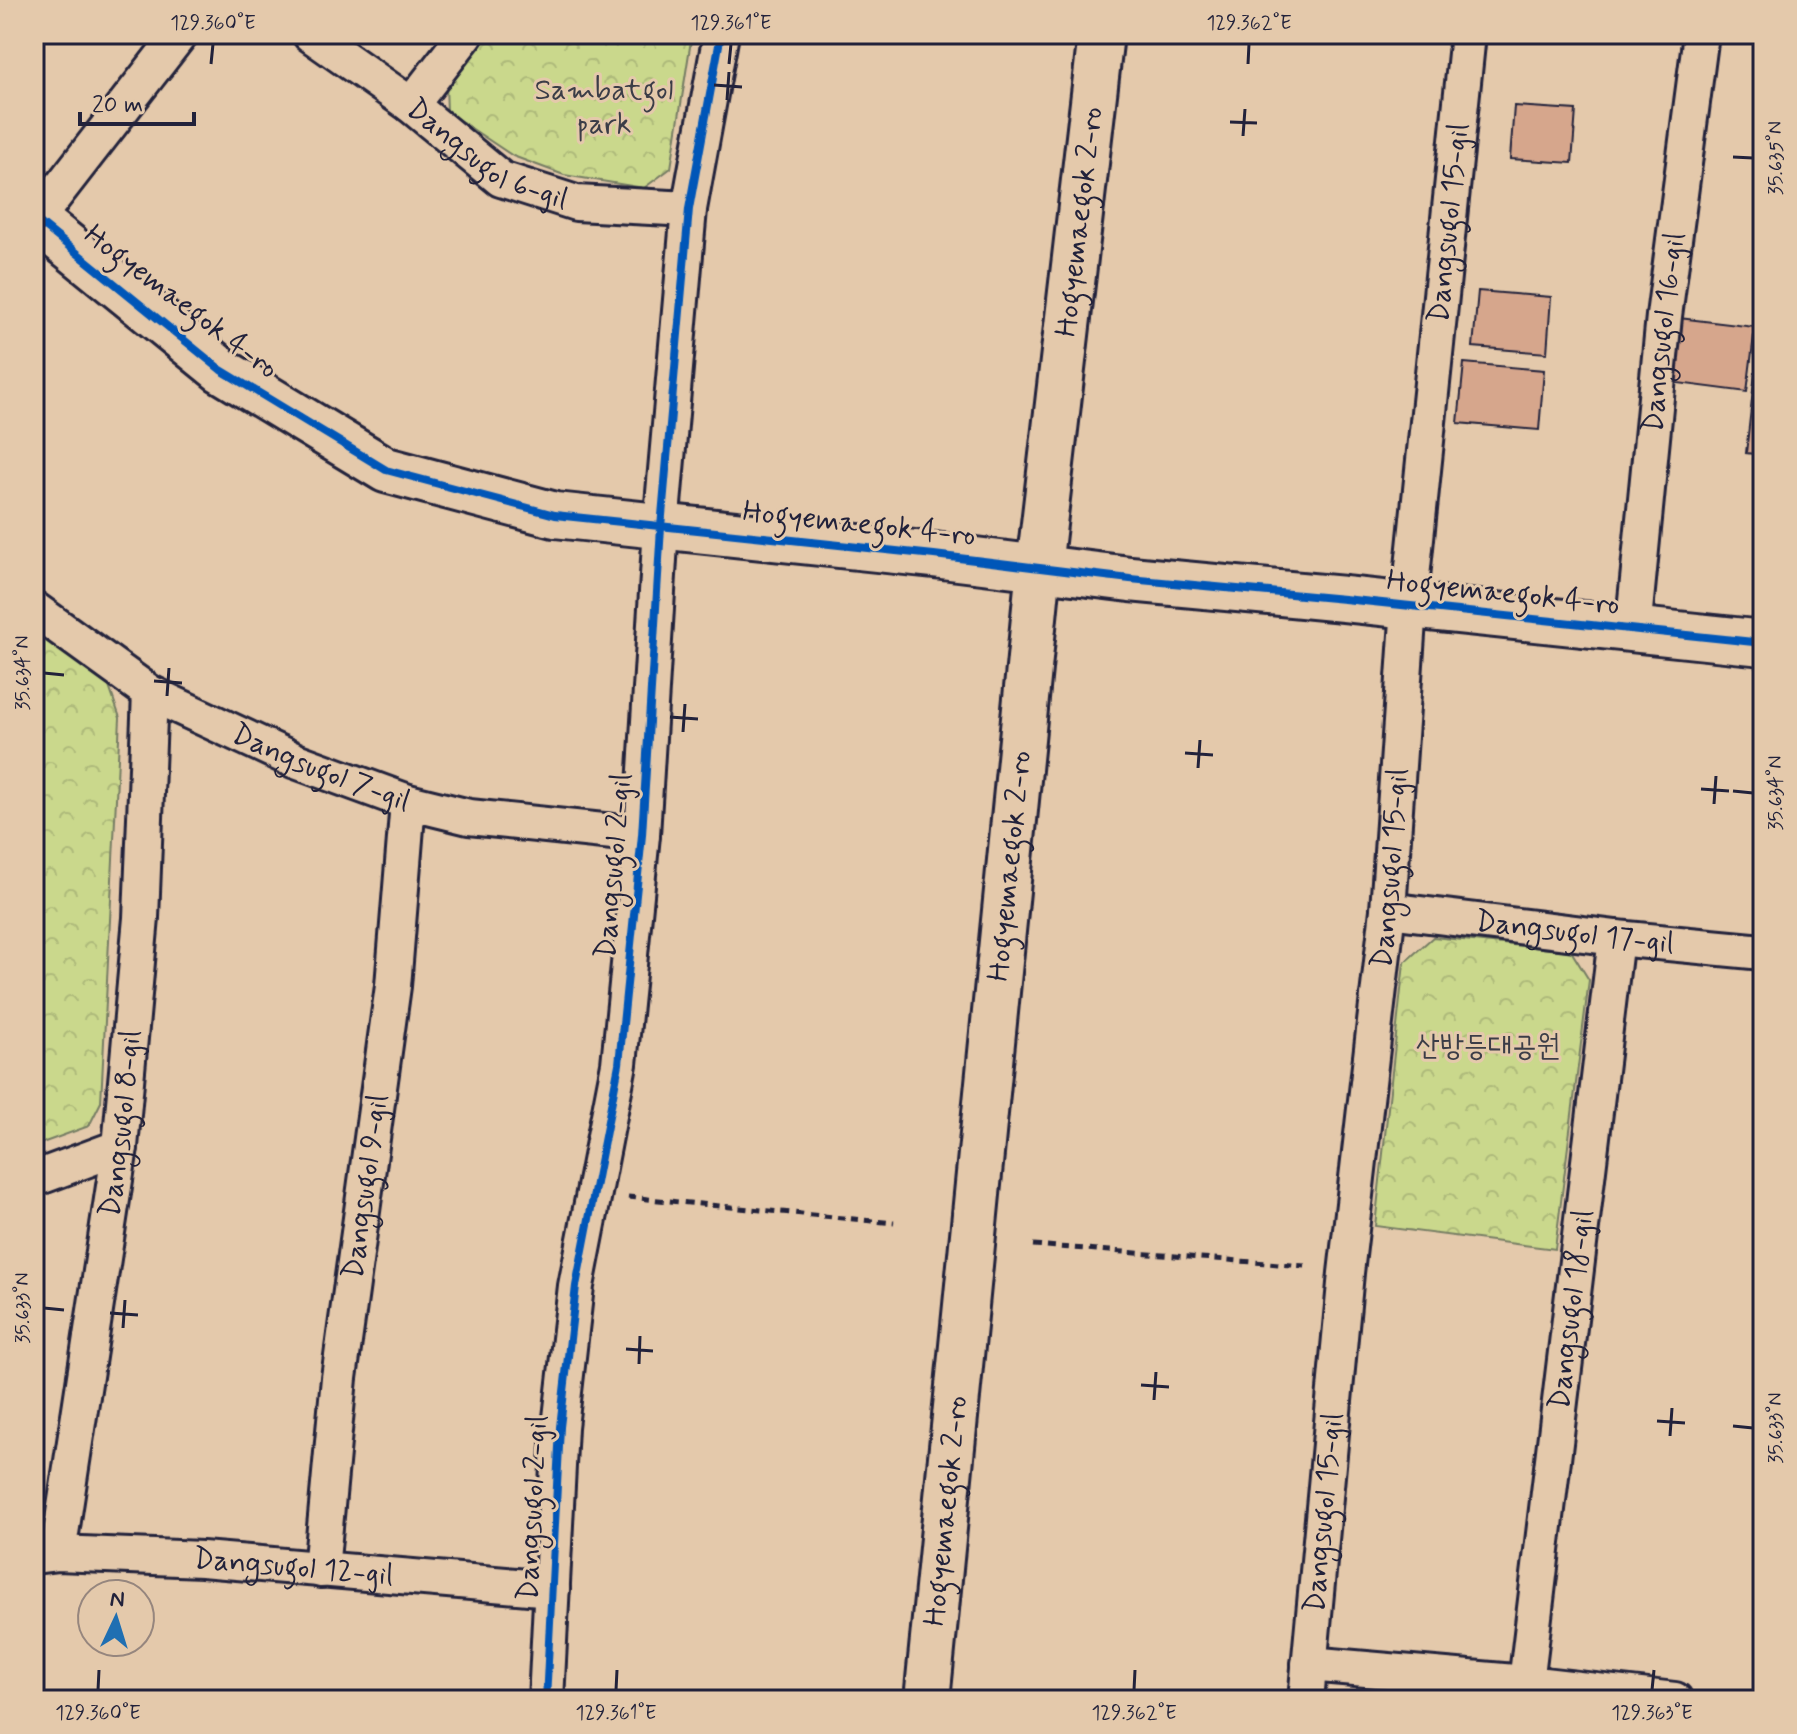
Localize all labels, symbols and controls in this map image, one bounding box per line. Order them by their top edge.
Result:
text: 129.360°E [170,10,256,37]
text: 129.361°E [690,10,772,37]
text: 129.362°E [1206,10,1292,37]
park label: Sambatgol park [534,71,674,144]
scale bar [80,76,194,126]
street label: Dangsugol 6-gil [398,89,573,219]
text: 20 m [92,90,143,121]
street label: Hogyemaegok 2-ro [1046,105,1112,339]
street label: Dangsugol 15-gil [1419,121,1478,325]
text: 35.635°N [1763,121,1790,195]
street label: Hogyemaegok 4-ro [74,216,286,390]
street label: Dangsugol 16-gil [1633,230,1694,434]
street label: Hogyemaegok 4-ro [740,492,977,559]
street label: Hogyemaegok 4-ro [1384,561,1621,628]
text: 35.634°N [10,636,37,710]
street label: Dangsugol 7-gil [225,714,416,821]
street label: Hogyemaegok 2-ro [979,749,1040,983]
text: 35.634°N [1763,756,1790,830]
street label: Dangsugol 15-gil [1362,767,1417,970]
street label: Dangsugol 2-gil [586,772,645,961]
street label: Dangsugol 17-gil [1473,901,1676,963]
park label: 산방등대공원 [1416,1027,1560,1066]
street label: Dangsugol 8-gil [90,1028,150,1220]
street label: Dangsugol 9-gil [333,1092,397,1281]
street label: Dangsugol 18-gil [1540,1208,1603,1412]
text: 35.633°N [10,1272,37,1344]
text: 35.633°N [1763,1392,1790,1464]
street label: Hogyemaegok 2-ro [915,1394,976,1628]
street label: Dangsugol 15-gil [1295,1411,1352,1615]
street label: Dangsugol 2-gil [509,1414,560,1602]
street label: Dangsugol 12-gil [192,1539,395,1595]
north arrow [76,1578,156,1658]
text: N [109,1586,126,1615]
text: 129.360°E [55,1700,141,1727]
text: 129.361°E [575,1700,657,1727]
text: 129.362°E [1091,1700,1177,1727]
text: 129.363°E [1611,1700,1693,1727]

